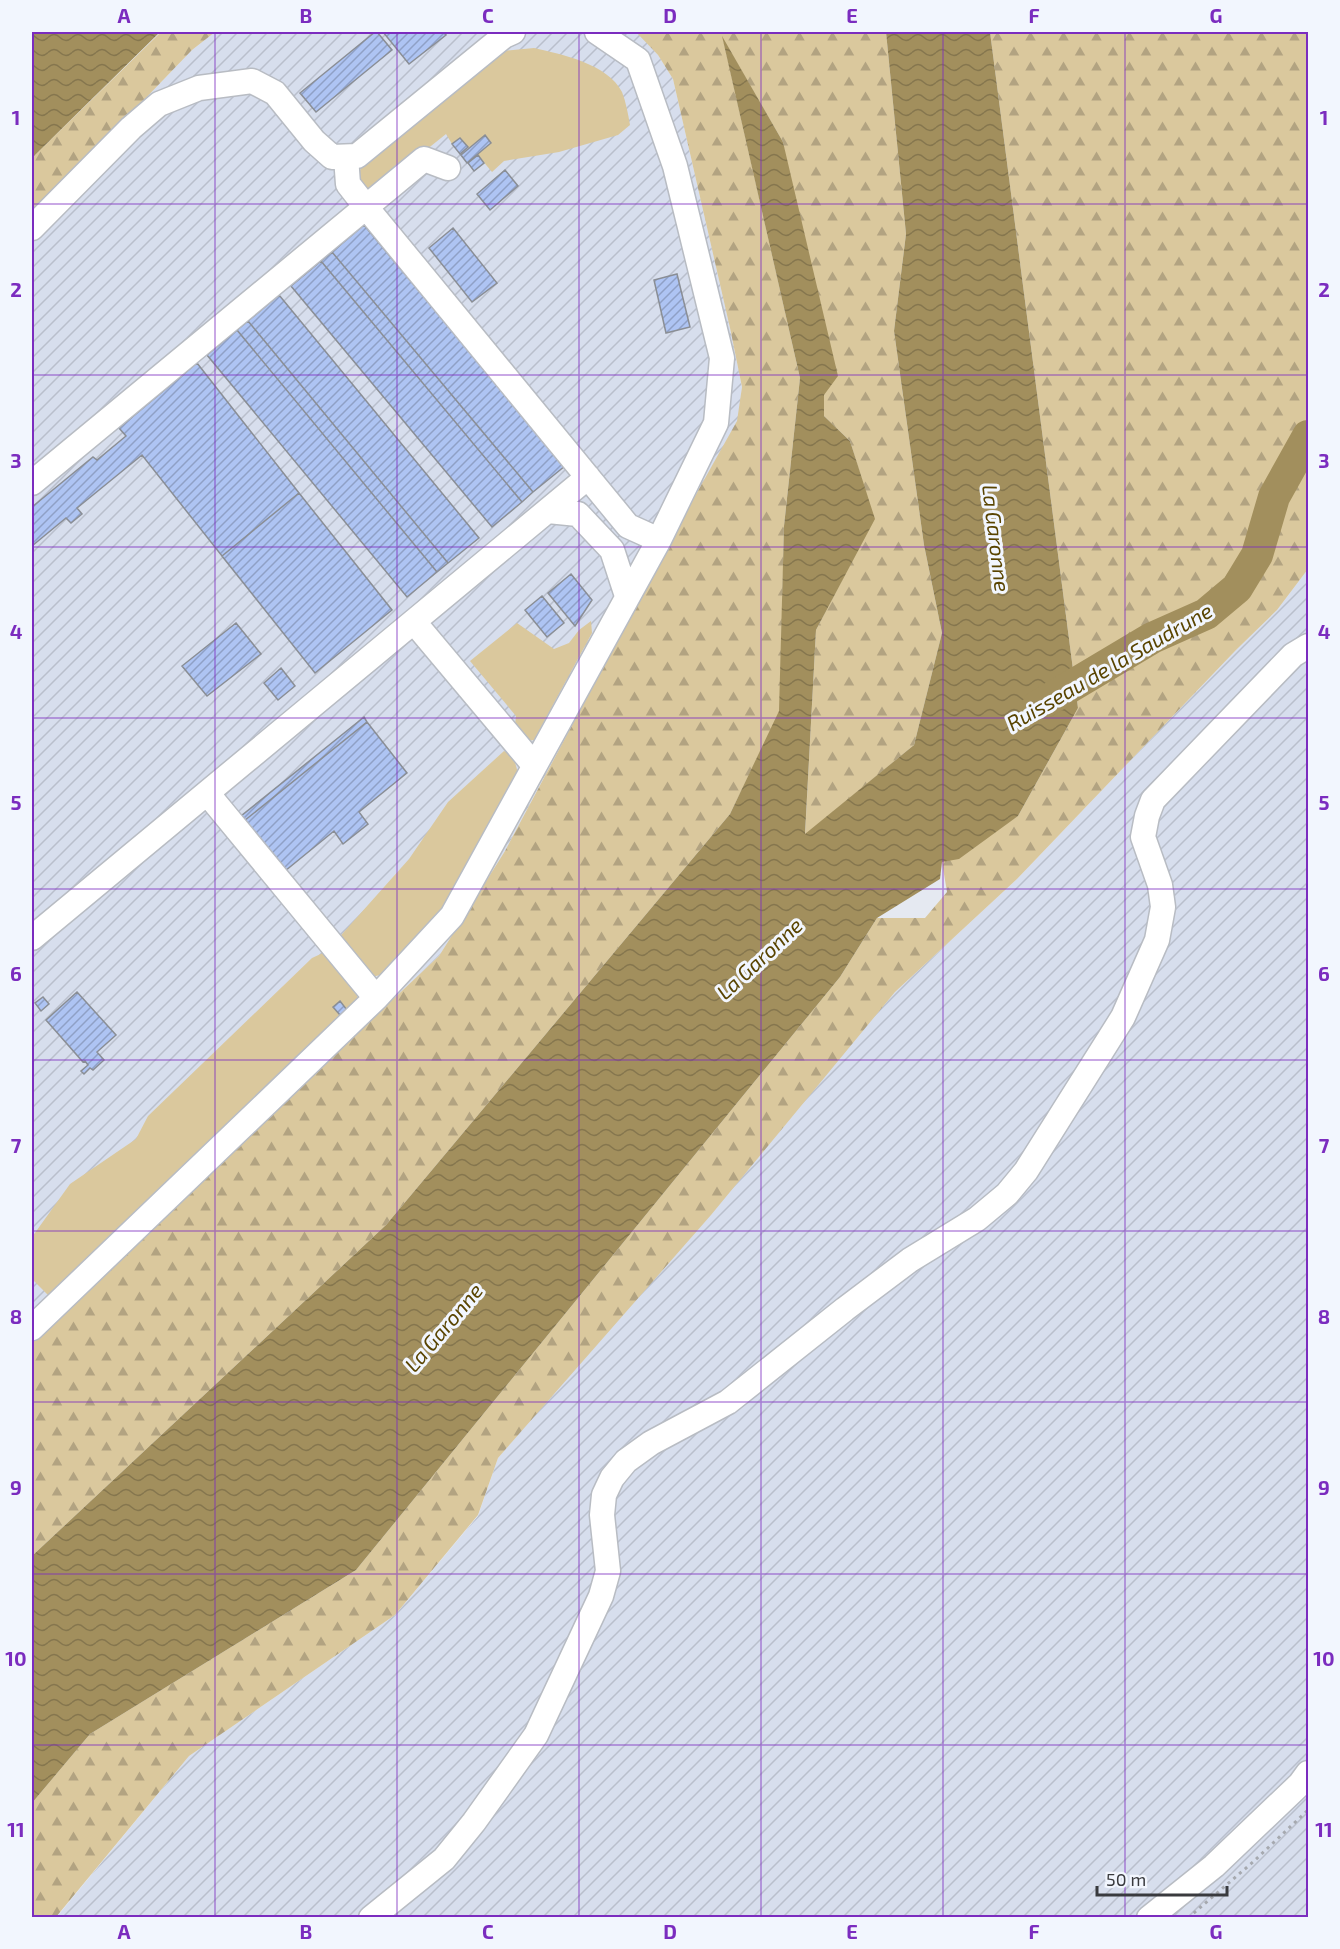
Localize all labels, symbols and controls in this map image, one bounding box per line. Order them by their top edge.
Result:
text: A [117,3,131,27]
text: B [300,3,312,27]
text: C [482,3,494,27]
text: D [663,3,677,27]
text: E [846,3,858,27]
text: F [1028,3,1040,27]
text: G [1210,3,1222,27]
text: 1 [12,105,20,129]
text: 1 [1320,105,1328,129]
text: 2 [10,277,22,301]
text: 2 [1318,277,1330,301]
text: 3 [10,448,22,472]
text: 3 [1318,448,1330,472]
water label: La Garonne [978,483,1016,593]
water label: Ruisseau de la Saudrune [1002,597,1216,735]
text: 4 [10,619,23,643]
text: 4 [1318,619,1331,643]
text: 5 [10,790,22,814]
text: 5 [1318,790,1330,814]
water label: La Garonne [711,912,807,1004]
text: 6 [10,961,22,985]
text: 6 [1318,961,1330,985]
text: 7 [11,1133,22,1157]
text: 7 [1319,1133,1330,1157]
water label: La Garonne [399,1278,487,1376]
text: 8 [10,1304,22,1328]
text: 8 [1318,1304,1330,1328]
text: 9 [10,1475,22,1499]
text: 9 [1318,1475,1330,1499]
text: 10 [5,1646,27,1670]
text: 10 [1313,1646,1335,1670]
text: 11 [7,1817,25,1841]
text: 11 [1315,1817,1333,1841]
scale bar [1097,1859,1228,1897]
text: 50 m [1106,1868,1146,1890]
text: A [117,1919,131,1943]
text: B [300,1919,312,1943]
text: C [482,1919,494,1943]
text: D [663,1919,677,1943]
text: E [846,1919,858,1943]
text: F [1028,1919,1040,1943]
text: G [1210,1919,1222,1943]

